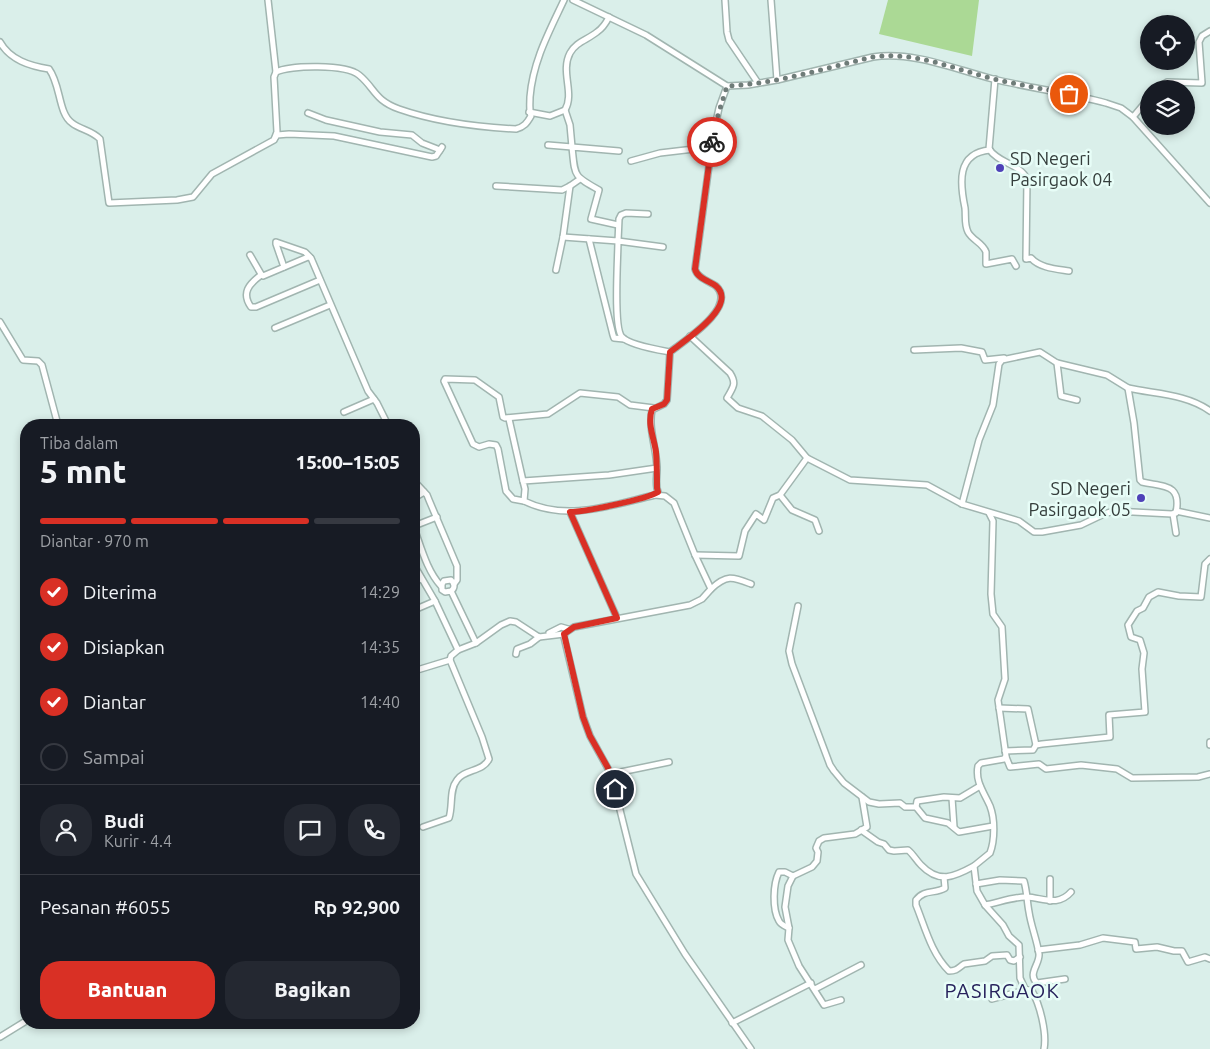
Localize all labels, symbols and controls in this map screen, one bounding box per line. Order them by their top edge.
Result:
map controls [1140,15,1195,135]
button: locate [1140,15,1195,70]
pin [1048,73,1090,115]
icon: bag [1055,80,1083,108]
button: layers [1140,80,1195,135]
courier [687,117,737,167]
icon: bike [698,128,726,156]
place label: SD Negeri Pasirgaok 04 [1010,148,1113,189]
marker: SD Negeri Pasirgaok 04 [994,162,1006,174]
text: Tiba dalam [40,434,118,452]
text: 15:00–15:05 [295,451,400,473]
text: 5 mnt [40,453,126,489]
place label: SD Negeri Pasirgaok 05 [1029,478,1131,519]
marker: SD Negeri Pasirgaok 05 [1135,492,1147,504]
text: Diantar · 970 m [40,532,149,550]
icon: check [40,578,68,606]
text: Diterima [83,581,157,603]
text: 14:29 [360,583,400,601]
icon: check [40,633,68,661]
text: Disiapkan [83,636,165,658]
text: 14:35 [360,638,400,656]
icon: check [40,688,68,716]
text: Diantar [83,691,146,713]
text: 14:40 [360,693,400,711]
text: Sampai [83,746,145,768]
pin [594,768,636,810]
icon: home [601,775,629,803]
button: person [40,804,92,856]
button: chat [284,804,336,856]
button: phone [348,804,400,856]
text: Budi [104,810,144,832]
text: Kurir · 4.4 [104,832,172,850]
text: Pesanan #6055 [40,896,171,918]
text: Rp 92,900 [313,896,400,918]
button: Bantuan [40,961,215,1019]
button: Bagikan [225,961,400,1019]
district label: PASIRGAOK [944,979,1060,1002]

